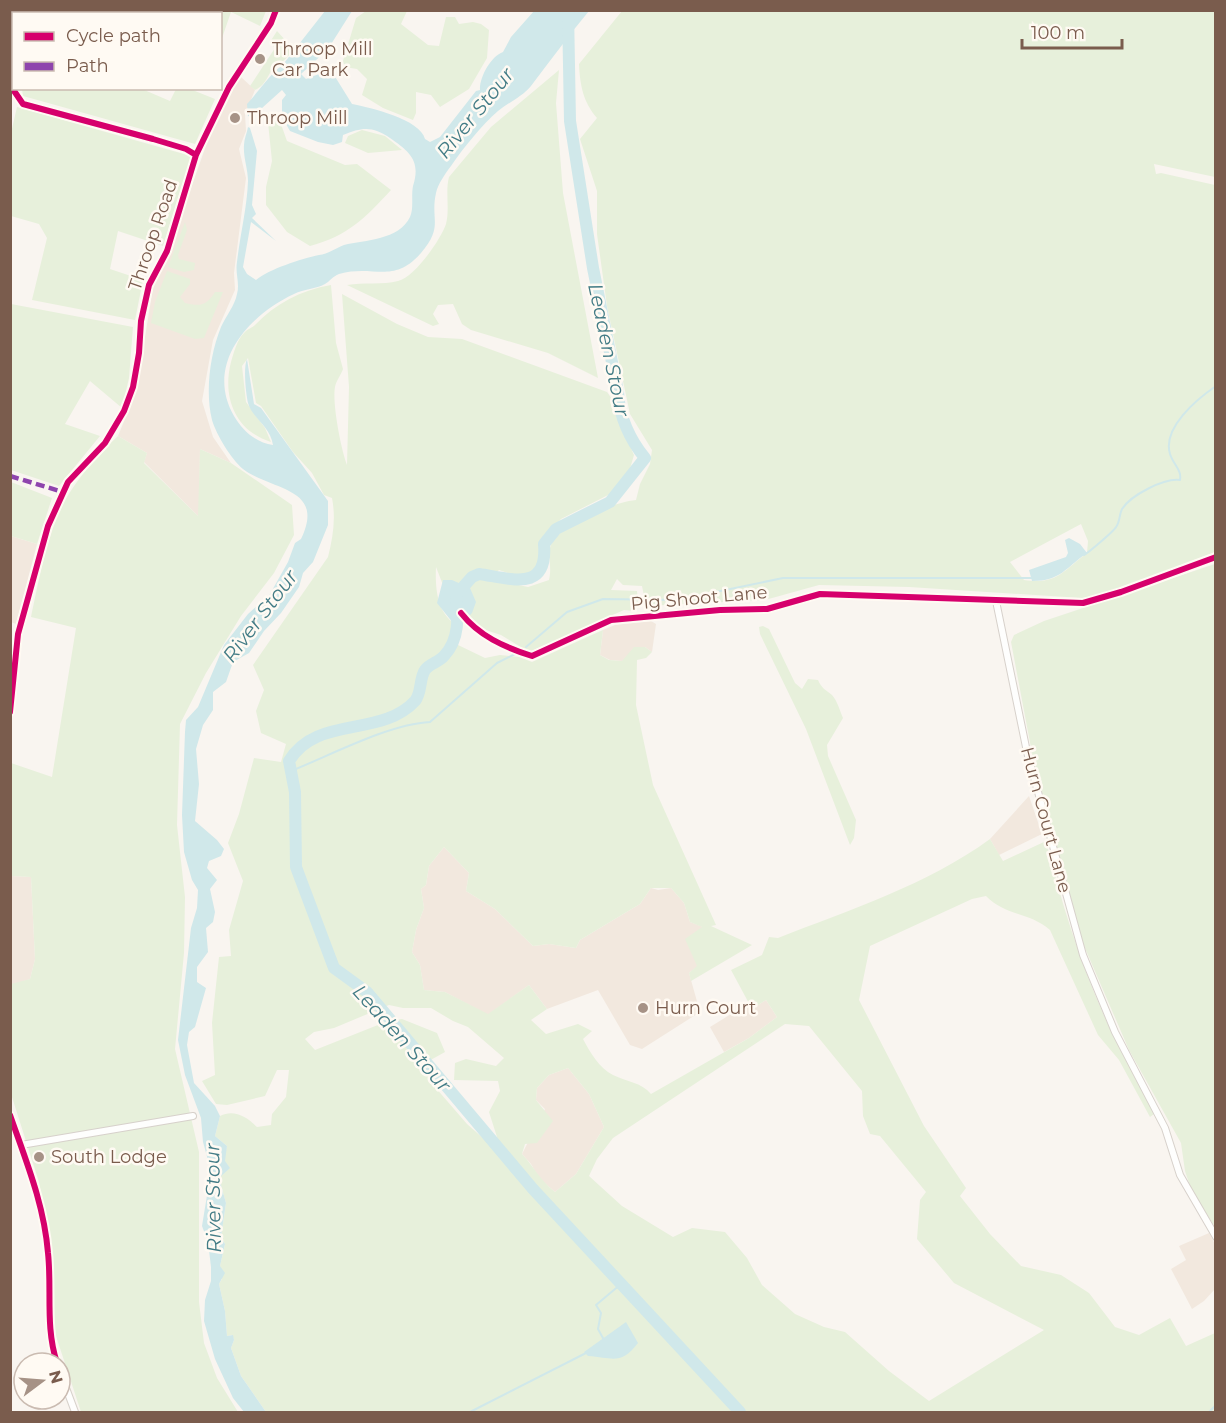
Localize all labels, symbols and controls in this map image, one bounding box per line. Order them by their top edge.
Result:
legend [12,12,222,90]
scale bar [1022,12,1122,50]
text: 100 m [1031,22,1085,44]
text: Cycle path [66,25,161,47]
place label: Throop Mill Car Park [272,38,373,81]
marker: Throop Mill Car Park [253,52,267,66]
text: Path [66,55,109,77]
water label: River Stour [431,62,519,163]
place label: Throop Mill [247,107,348,129]
marker: Throop Mill [228,111,242,125]
street label: Throop Road [124,177,182,293]
water label: Leaden Stour [583,281,635,420]
water label: River Stour [217,564,303,667]
street label: Pig Shoot Lane [630,581,768,615]
street label: Hurn Court Lane [1016,745,1076,896]
water label: Leaden Stour [348,980,457,1097]
place label: Hurn Court [655,997,756,1019]
marker: Hurn Court [636,1001,650,1015]
water label: River Stour [200,1142,226,1253]
place label: South Lodge [51,1146,167,1168]
marker: South Lodge [32,1150,46,1164]
north arrow [12,1351,72,1411]
text: N [45,1368,67,1386]

